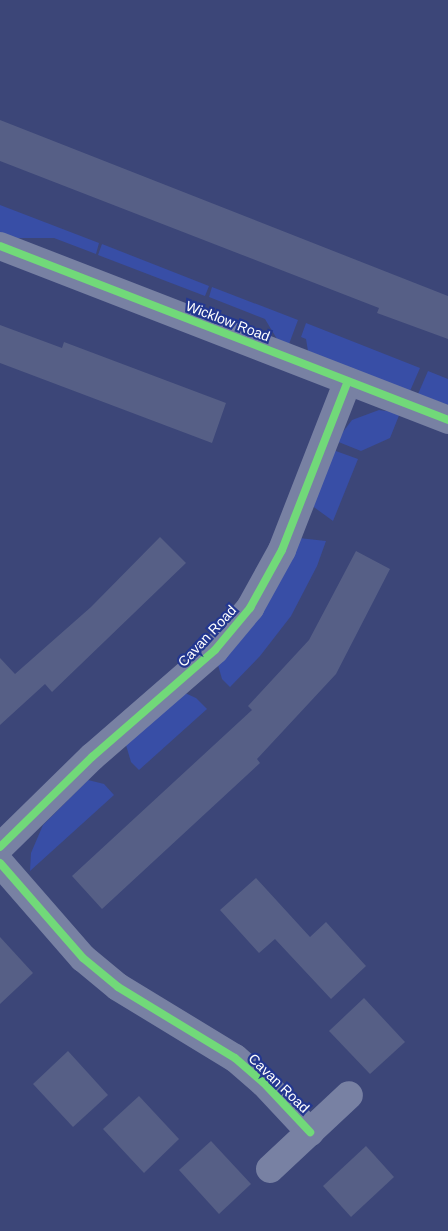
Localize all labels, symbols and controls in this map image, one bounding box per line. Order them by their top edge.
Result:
street label: Wicklow Road [184,297,272,345]
street label: Cavan Road [174,602,240,670]
street label: Cavan Road [245,1050,313,1116]

